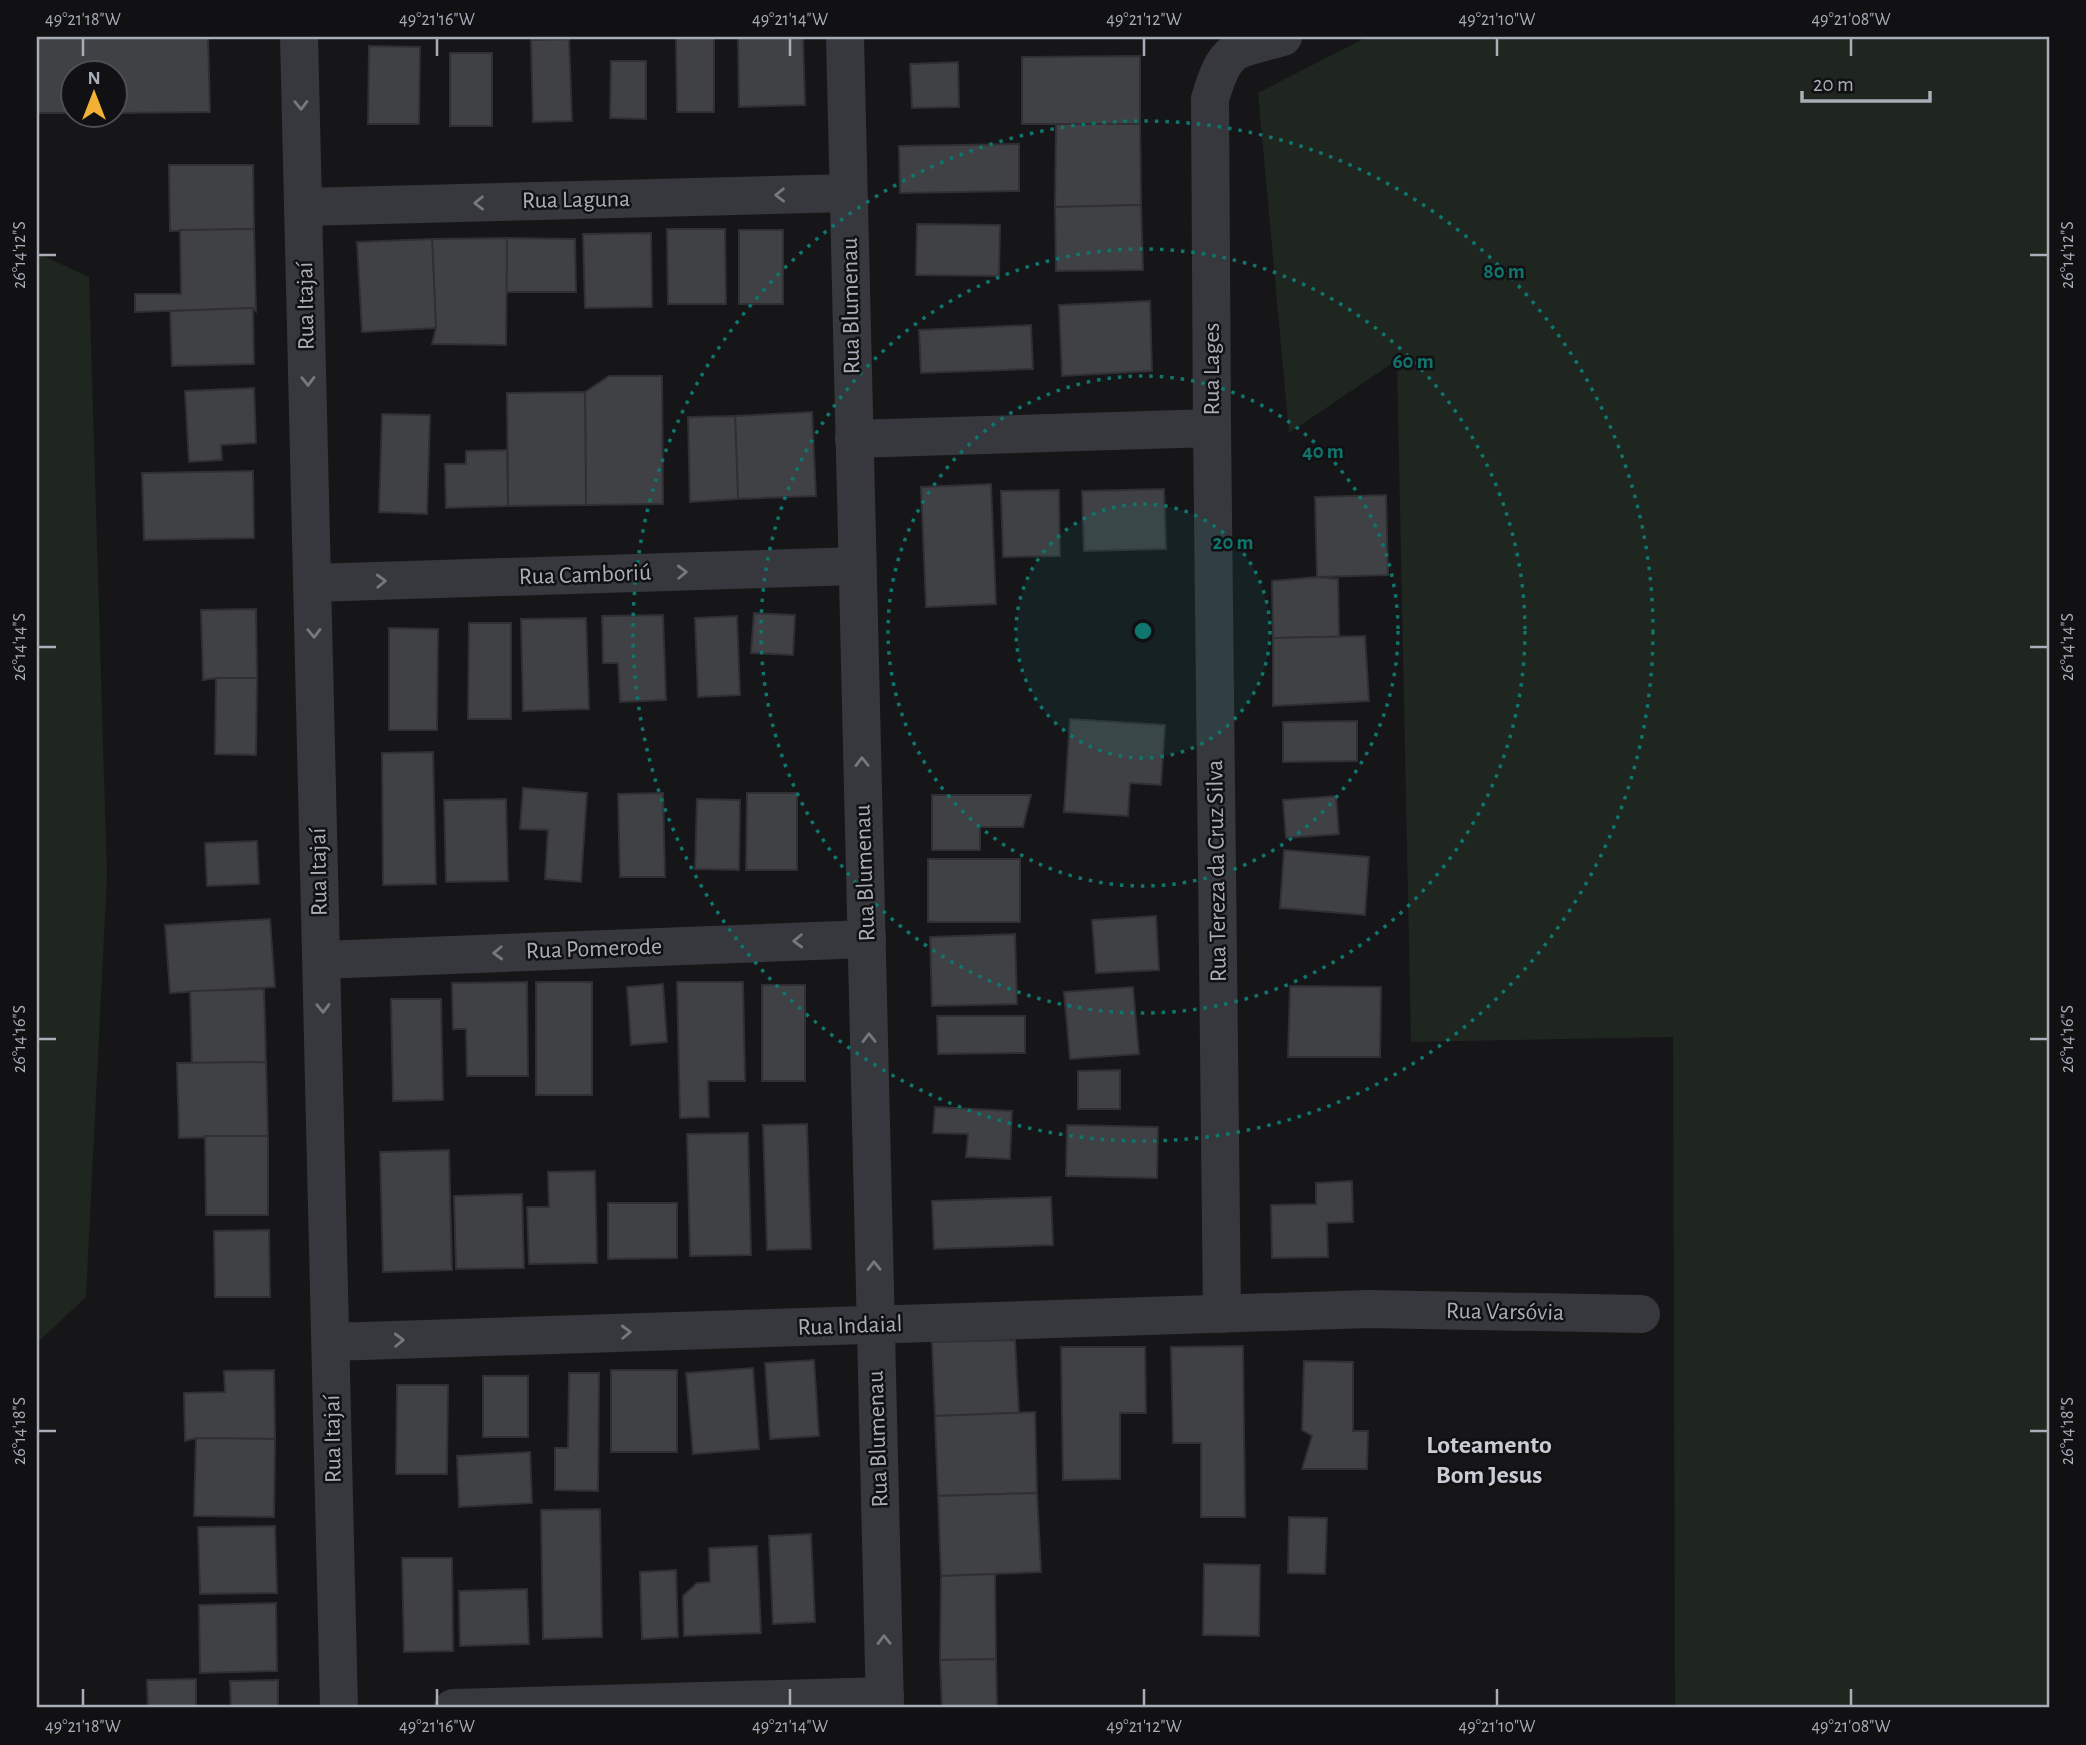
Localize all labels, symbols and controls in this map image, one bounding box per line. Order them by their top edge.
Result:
text: 49°21'18"W [45,11,121,29]
text: 49°21'16"W [399,11,475,29]
text: 49°21'14"W [752,11,828,29]
text: 49°21'12"W [1106,11,1182,29]
text: 49°21'10"W [1459,11,1535,29]
text: 49°21'08"W [1811,11,1891,29]
north arrow [60,60,130,130]
scale bar [1802,60,1930,104]
text: N [87,69,101,88]
text: 20 m [1813,74,1854,95]
one-way arrow [293,100,309,111]
street label: Rua Laguna [522,187,630,213]
one-way arrow [774,187,785,203]
one-way arrow [473,195,484,210]
text: 26°14'12"S [11,221,29,289]
text: 26°14'12"S [2059,221,2077,289]
street label: Rua Blumenau [838,237,864,375]
street label: Rua Itajaí [293,261,319,350]
text: 80 m [1483,261,1525,282]
street label: Rua Lages [1200,323,1224,415]
text: 60 m [1392,351,1434,372]
one-way arrow [300,376,315,387]
text: 40 m [1302,441,1344,462]
text: 20 m [1213,532,1253,553]
street label: Rua Camboriú [518,561,652,589]
one-way arrow [677,564,688,579]
one-way arrow [376,573,387,589]
text: 26°14'14"S [11,613,29,681]
text: 26°14'14"S [2059,613,2077,681]
centre of rings [1131,619,1155,643]
one-way arrow [306,629,322,639]
one-way arrow [854,756,869,767]
street label: Rua Tereza da Cruz Silva [1203,760,1231,982]
street label: Rua Blumenau [851,804,879,942]
street label: Rua Itajaí [306,827,332,916]
one-way arrow [793,934,804,949]
street label: Rua Pomerode [525,935,663,963]
one-way arrow [492,946,503,961]
one-way arrow [315,1003,331,1013]
text: 26°14'16"S [11,1005,29,1073]
text: 26°14'16"S [2059,1005,2077,1073]
one-way arrow [861,1032,877,1043]
one-way arrow [866,1260,882,1270]
street label: Rua Varsóvia [1446,1299,1564,1325]
street label: Rua Indaial [797,1312,903,1340]
one-way arrow [621,1325,632,1340]
one-way arrow [394,1332,405,1347]
street label: Rua Blumenau [864,1370,892,1508]
street label: Rua Itajaí [320,1394,346,1483]
text: 26°14'18"S [11,1397,29,1465]
text: 26°14'18"S [2059,1397,2077,1465]
district label: Loteamento Bom Jesus [1426,1432,1552,1488]
one-way arrow [876,1634,891,1645]
text: 49°21'18"W [45,1718,121,1736]
text: 49°21'16"W [399,1718,475,1736]
text: 49°21'14"W [752,1718,828,1736]
text: 49°21'12"W [1106,1718,1182,1736]
text: 49°21'10"W [1459,1718,1535,1736]
text: 49°21'08"W [1811,1718,1891,1736]

